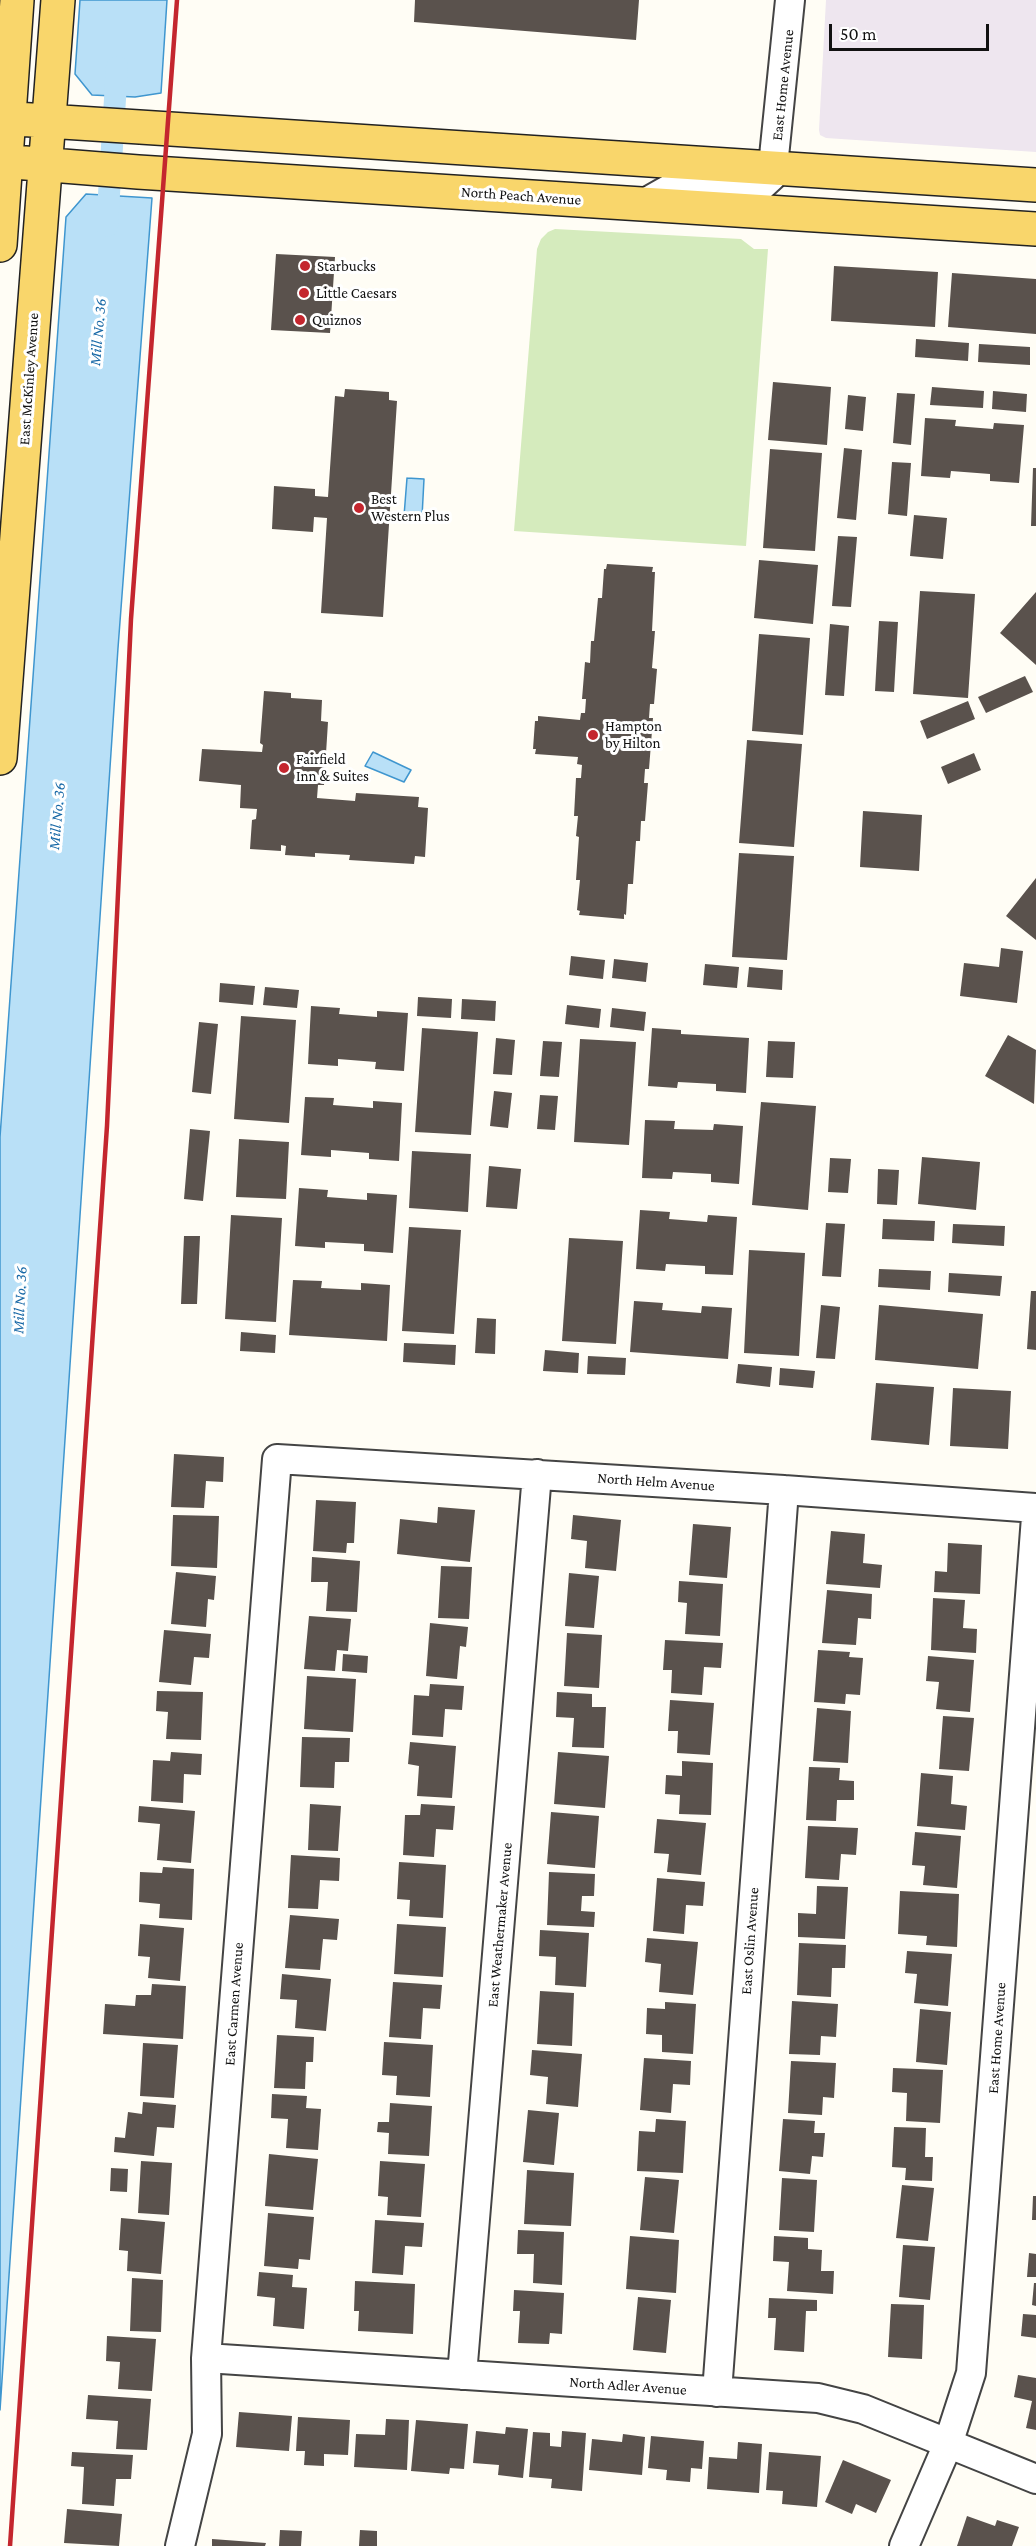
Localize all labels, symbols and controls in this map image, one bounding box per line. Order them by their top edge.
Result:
scale bar [832,12,992,50]
text: 50 m [840,24,877,44]
street label: East Home Avenue [768,29,798,141]
street label: North Peach Avenue [460,183,582,209]
place label: Starbucks [317,257,376,275]
marker: Starbucks [298,259,312,273]
place label: Little Caesars [316,284,397,302]
marker: Little Caesars [297,286,311,300]
water label: Mill No. 36 [85,297,111,367]
place label: Quiznos [312,311,362,329]
street label: East McKinley Avenue [15,312,43,446]
marker: Quiznos [293,313,307,327]
place label: Best Western Plus [371,490,450,525]
marker: Best Western Plus [352,501,366,515]
place label: Hampton by Hilton [605,717,662,752]
marker: Hampton by Hilton [586,728,600,742]
place label: Fairfield Inn & Suites [296,750,369,785]
marker: Fairfield Inn & Suites [277,761,291,775]
water label: Mill No. 36 [44,781,70,851]
water label: Mill No. 36 [9,1266,31,1334]
street label: North Helm Avenue [597,1469,715,1495]
street label: East Weathermaker Avenue [484,1842,516,2008]
street label: East Oslin Avenue [737,1887,763,1995]
street label: East Carmen Avenue [221,1942,247,2066]
street label: East Home Avenue [984,1982,1010,2094]
street label: North Adler Avenue [569,2373,687,2399]

